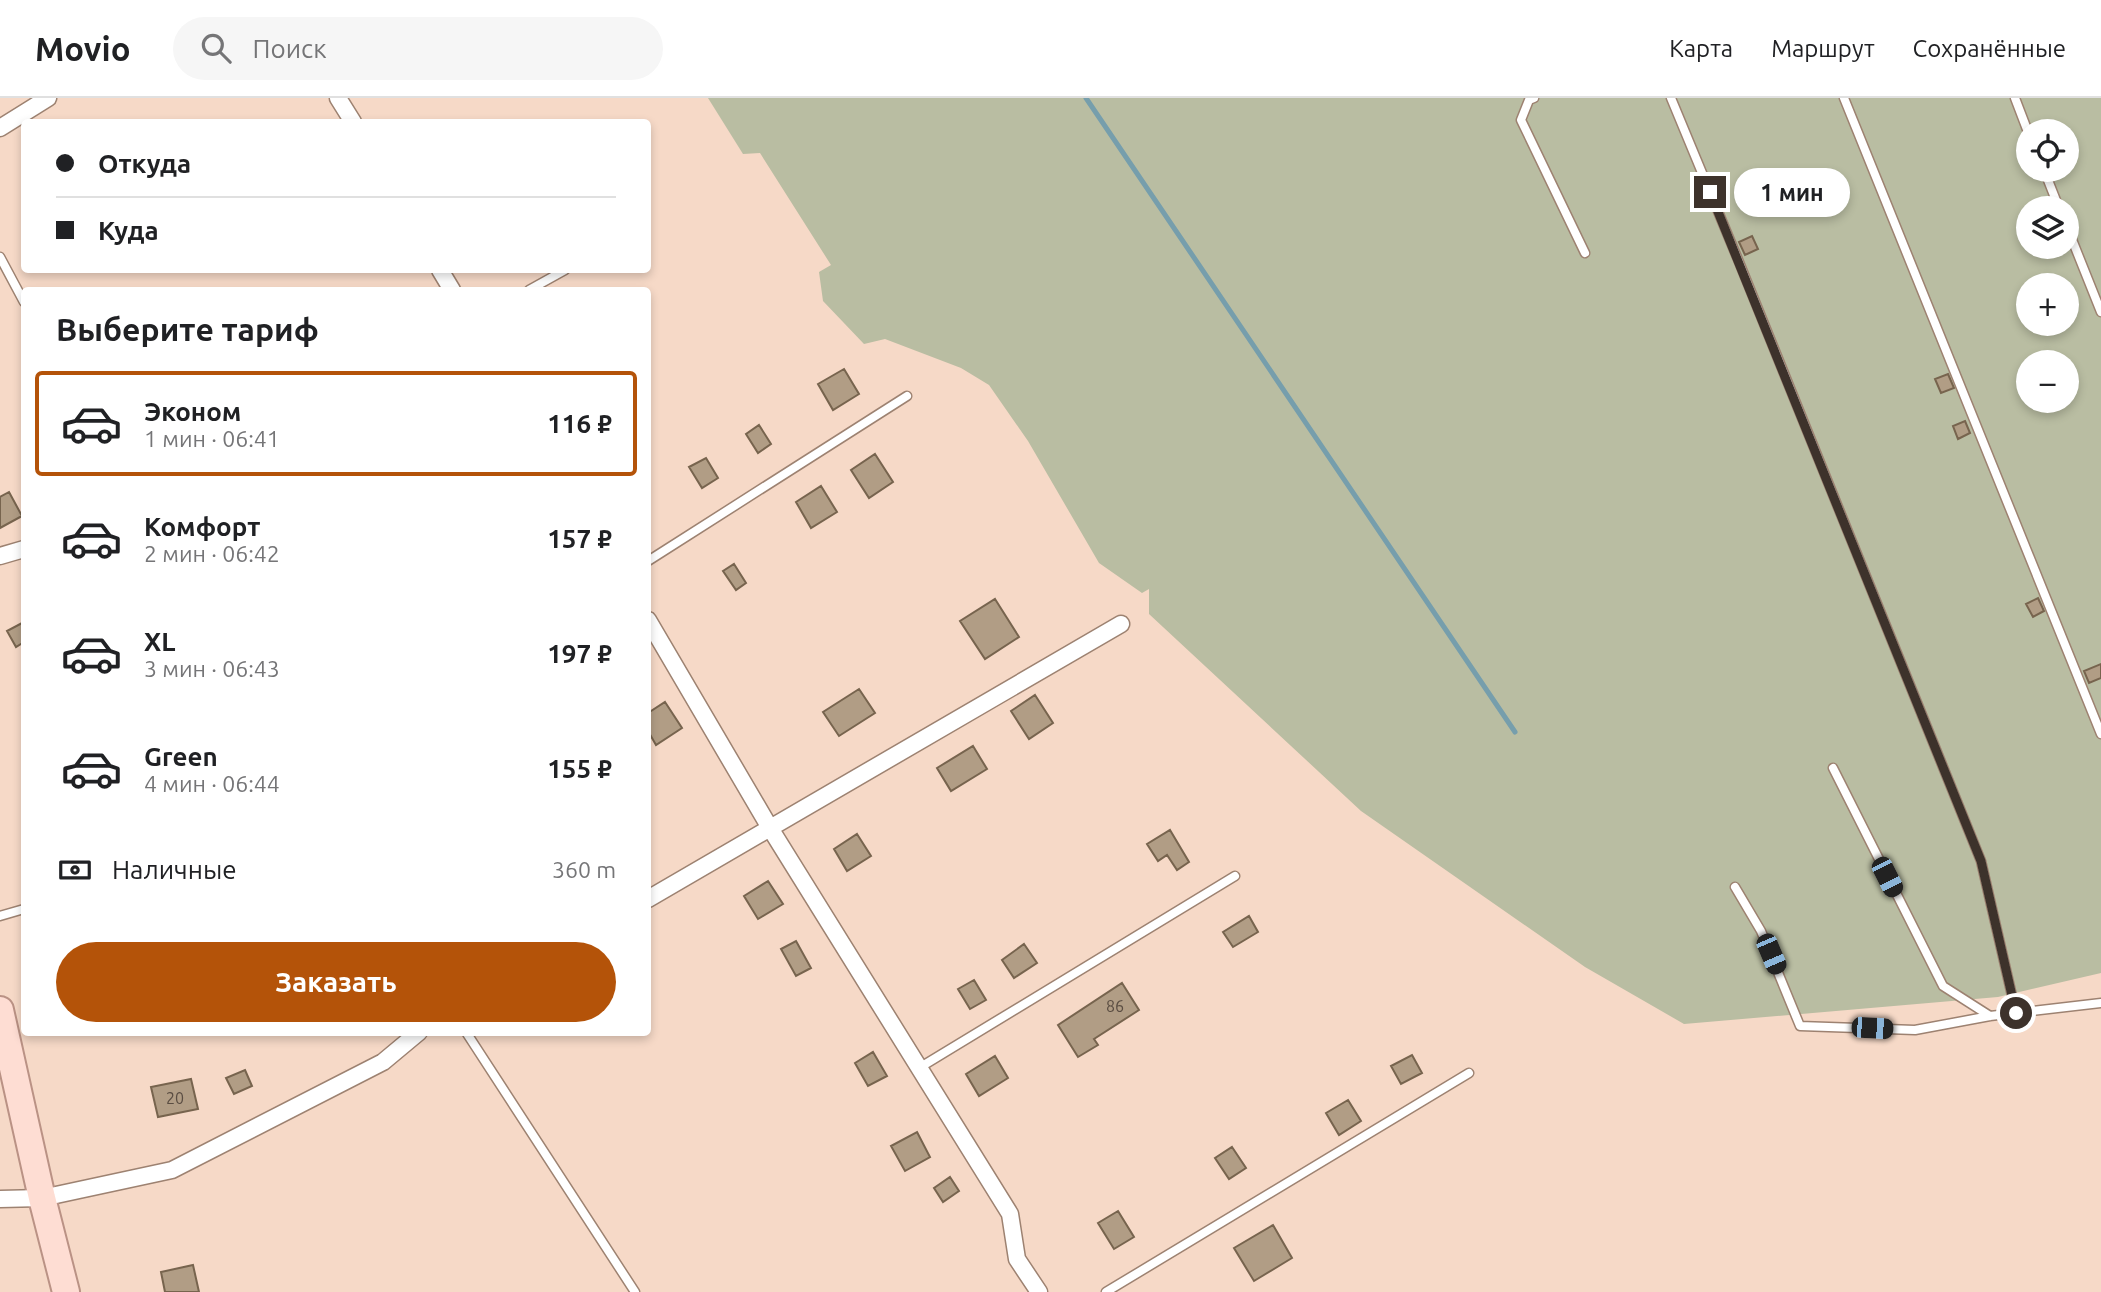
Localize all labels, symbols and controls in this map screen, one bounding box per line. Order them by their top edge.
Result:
search box [173,17,663,80]
icon: search [197,29,235,67]
text: Movio [35,30,131,67]
text: Поиск [253,34,327,63]
text: Карта [1669,35,1733,62]
text: Маршрут [1771,35,1875,62]
text: Сохранённые [1913,35,2066,62]
map controls [2016,119,2079,413]
button: locate [2016,119,2079,182]
text: Откуда [98,149,191,178]
callout: 1 мин [1734,168,1850,217]
route end [1694,176,1726,208]
text: 1 мин [1760,180,1824,205]
button: layers [2016,196,2079,259]
text: Куда [98,216,159,245]
button: + [2016,273,2079,336]
text: Выберите тариф [56,311,319,347]
button: − [2016,350,2079,413]
icon: car [60,392,123,455]
text: Эконом [144,397,241,426]
text: 116 ₽ [547,409,612,438]
text: 1 мин · 06:41 [144,426,280,451]
icon: car [60,507,123,570]
text: Комфорт [144,512,260,541]
text: 157 ₽ [547,524,612,553]
text: 2 мин · 06:42 [144,541,280,566]
icon: car [60,622,123,685]
text: XL [144,627,175,656]
text: 197 ₽ [547,639,612,668]
text: 3 мин · 06:43 [144,656,280,681]
icon: car [60,737,123,800]
text: Green [144,742,218,771]
text: 155 ₽ [547,754,612,783]
text: 4 мин · 06:44 [144,771,280,796]
icon: cash [56,851,94,889]
car [1869,854,1906,900]
text: Наличные [112,855,237,884]
text: 360 m [552,857,616,882]
car [1754,931,1789,977]
button: Заказать [56,942,616,1022]
house number: 86 [1106,997,1124,1015]
route start [2000,997,2032,1029]
car [1851,1016,1894,1040]
house number: 20 [166,1089,184,1107]

